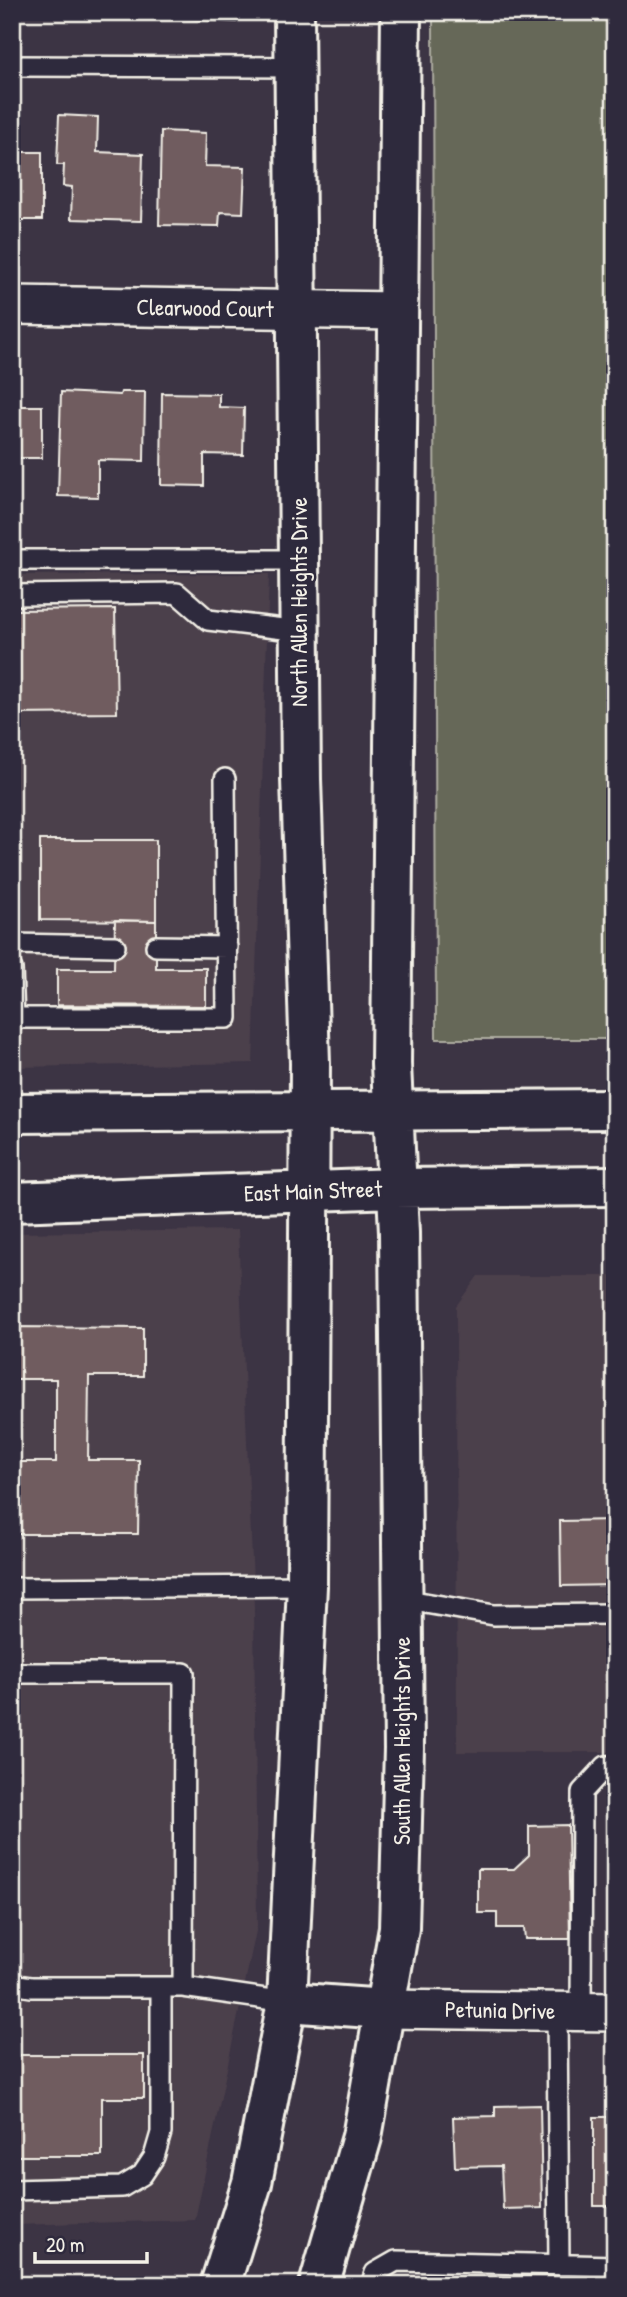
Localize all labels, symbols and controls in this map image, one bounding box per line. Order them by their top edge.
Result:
street label: Clearwood Court [136,291,275,324]
street label: North Allen Heights Drive [283,497,314,707]
street label: East Main Street [243,1173,384,1208]
street label: South Allen Heights Drive [386,1637,417,1845]
street label: Petunia Drive [445,1993,556,2026]
scale bar [35,2220,147,2264]
text: 20 m [46,2230,84,2259]

